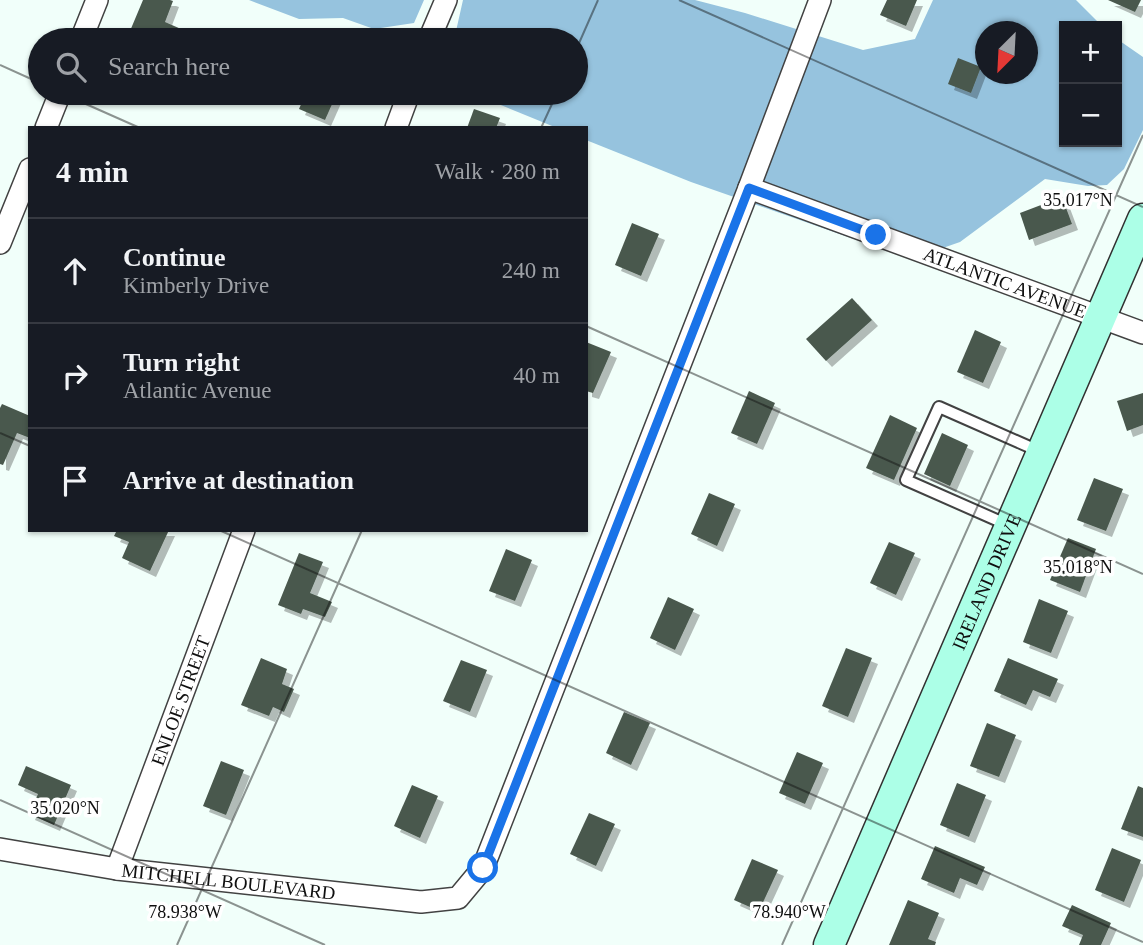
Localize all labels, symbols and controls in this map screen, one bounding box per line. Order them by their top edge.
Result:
north arrow [975,21,1038,84]
map controls [1059,21,1122,147]
button: + [1059,21,1122,84]
search box [28,28,588,105]
icon: search [52,48,90,86]
text: Search here [108,52,230,81]
button: − [1059,84,1122,147]
text: 4 min [56,155,129,188]
text: Walk · 280 m [435,159,560,184]
text: 35.017°N [1043,190,1113,210]
route end [860,219,891,250]
text: Continue [123,243,226,272]
street label: ATLANTIC AVENUE [921,243,1090,322]
icon: ahead [56,252,94,290]
text: 240 m [502,258,560,283]
text: Kimberly Drive [123,273,269,298]
text: Turn right [123,348,240,377]
icon: right [56,357,94,395]
text: 40 m [513,363,560,388]
text: Atlantic Avenue [123,378,271,403]
icon: arrive [56,462,94,500]
text: Arrive at destination [123,466,354,495]
street label: IRELAND DRIVE [948,510,1025,653]
text: 35.018°N [1043,557,1113,577]
street label: ENLOE STREET [146,632,214,768]
text: 35.020°N [30,798,100,818]
route start [467,852,498,883]
street label: MITCHELL BOULEVARD [121,859,337,903]
text: 78.938°W [148,902,222,922]
text: 78.940°W [752,902,826,922]

